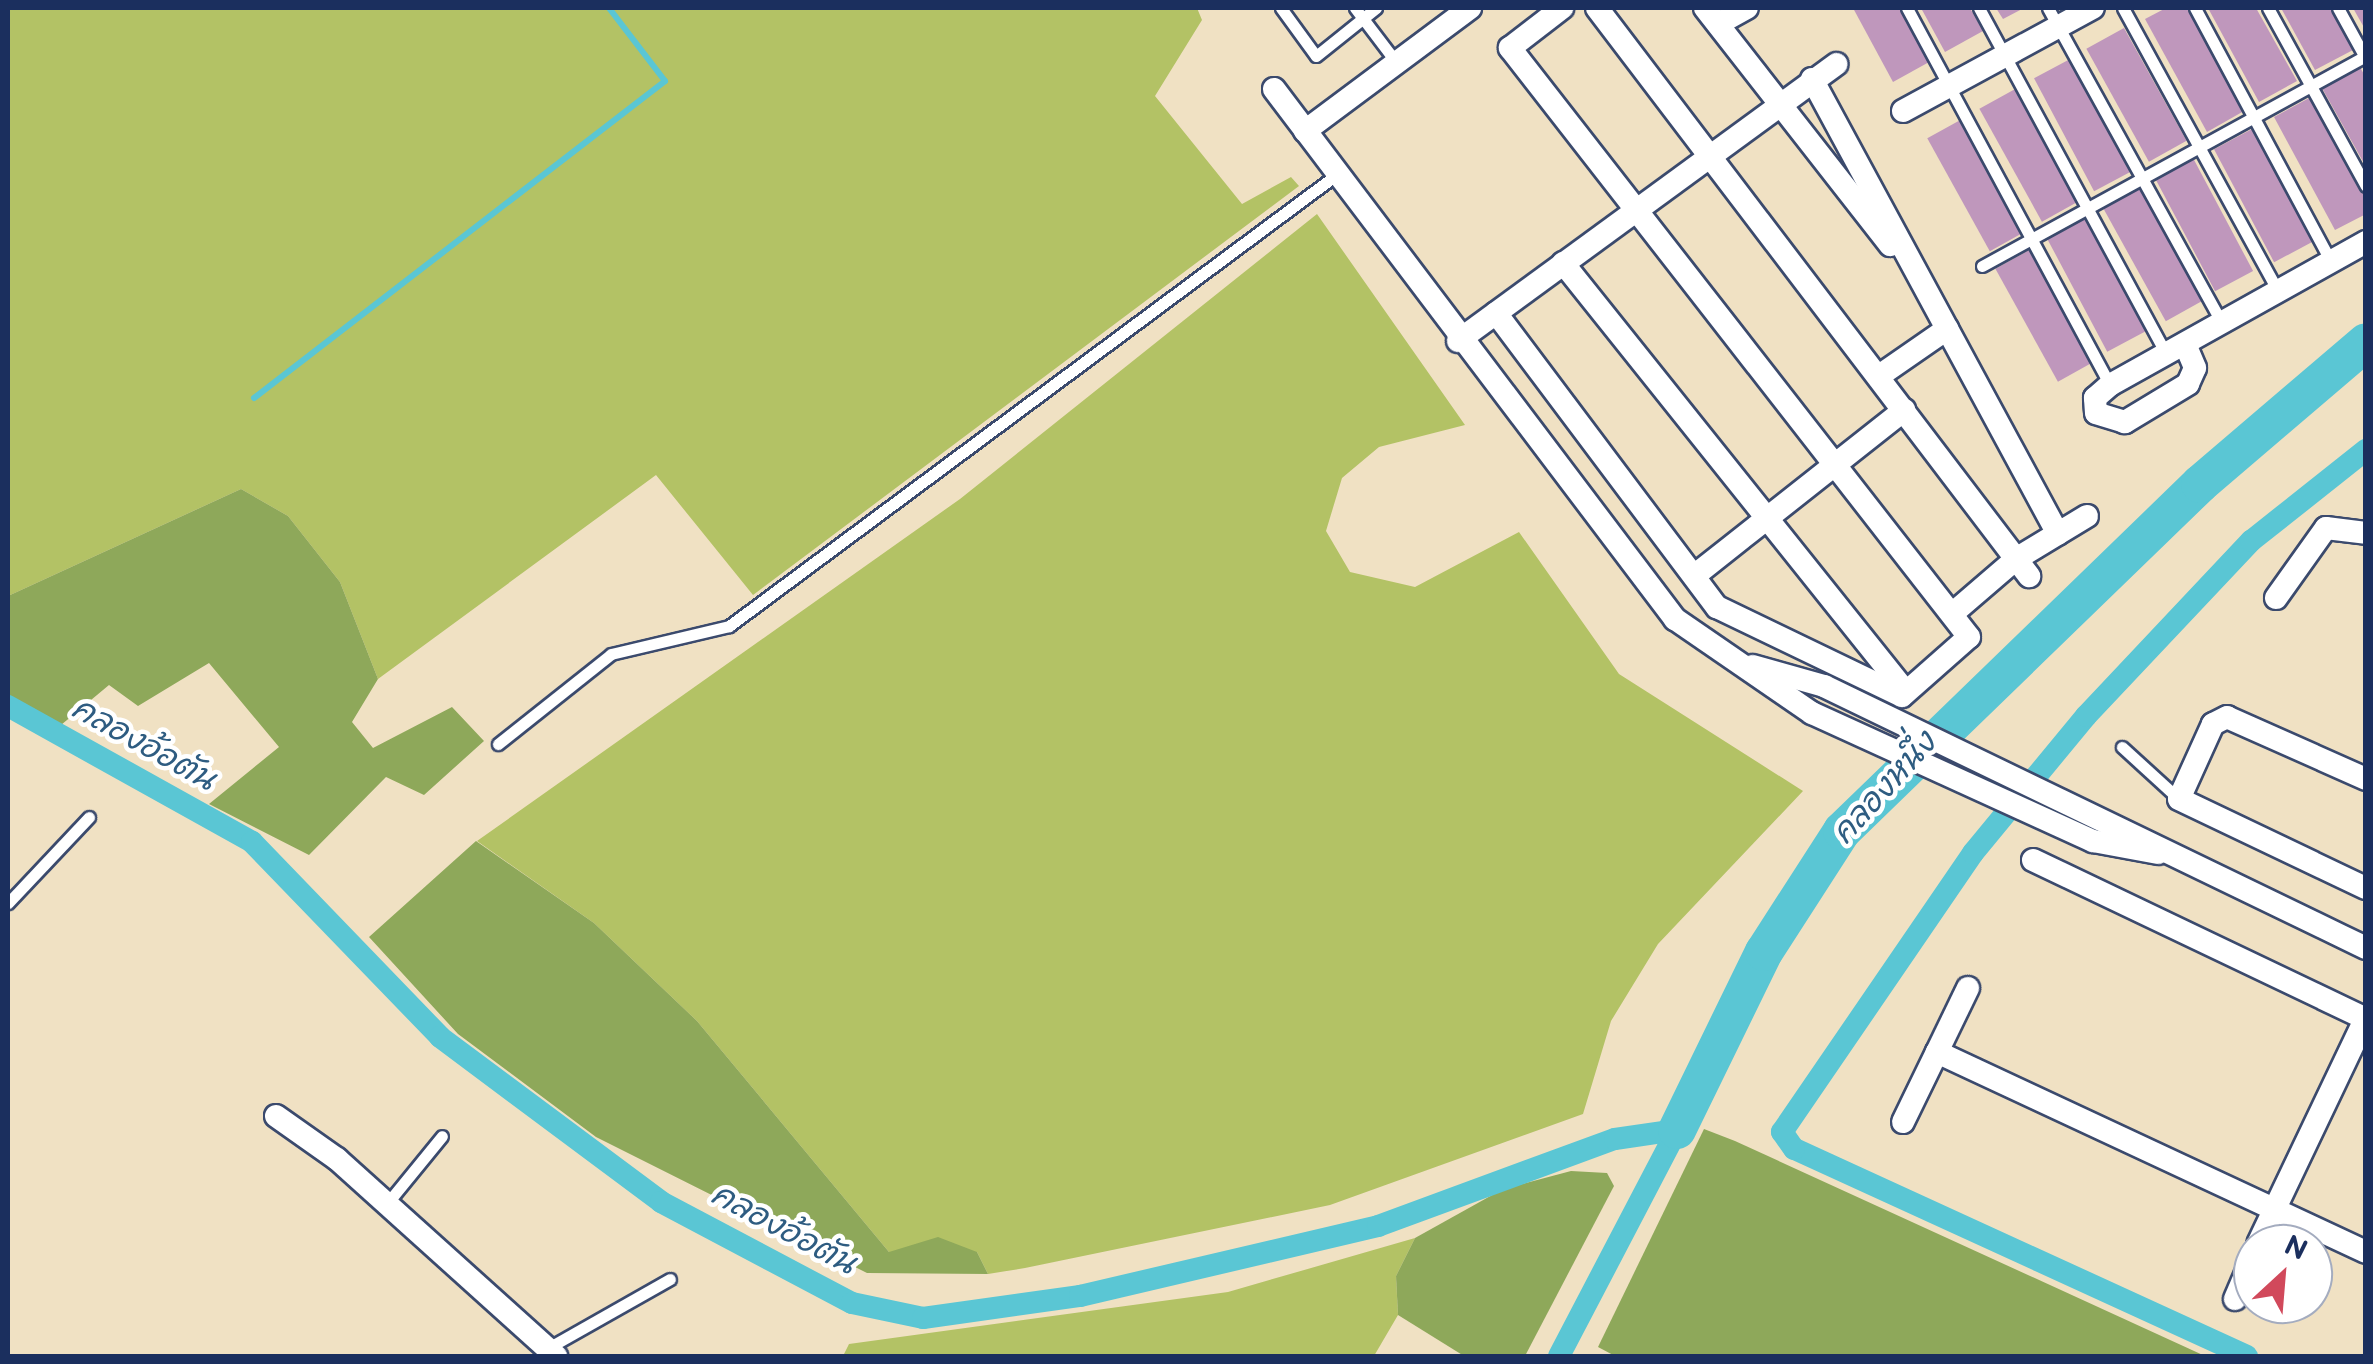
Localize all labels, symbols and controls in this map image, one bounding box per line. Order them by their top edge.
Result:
water label: คลองอ้อตัน [65,690,221,800]
water label: คลองหนึ่ง [1825,725,1945,853]
water label: คลองอ้อตัน [704,1176,862,1284]
north arrow [2233,1224,2333,1324]
text: N [2279,1229,2312,1268]

